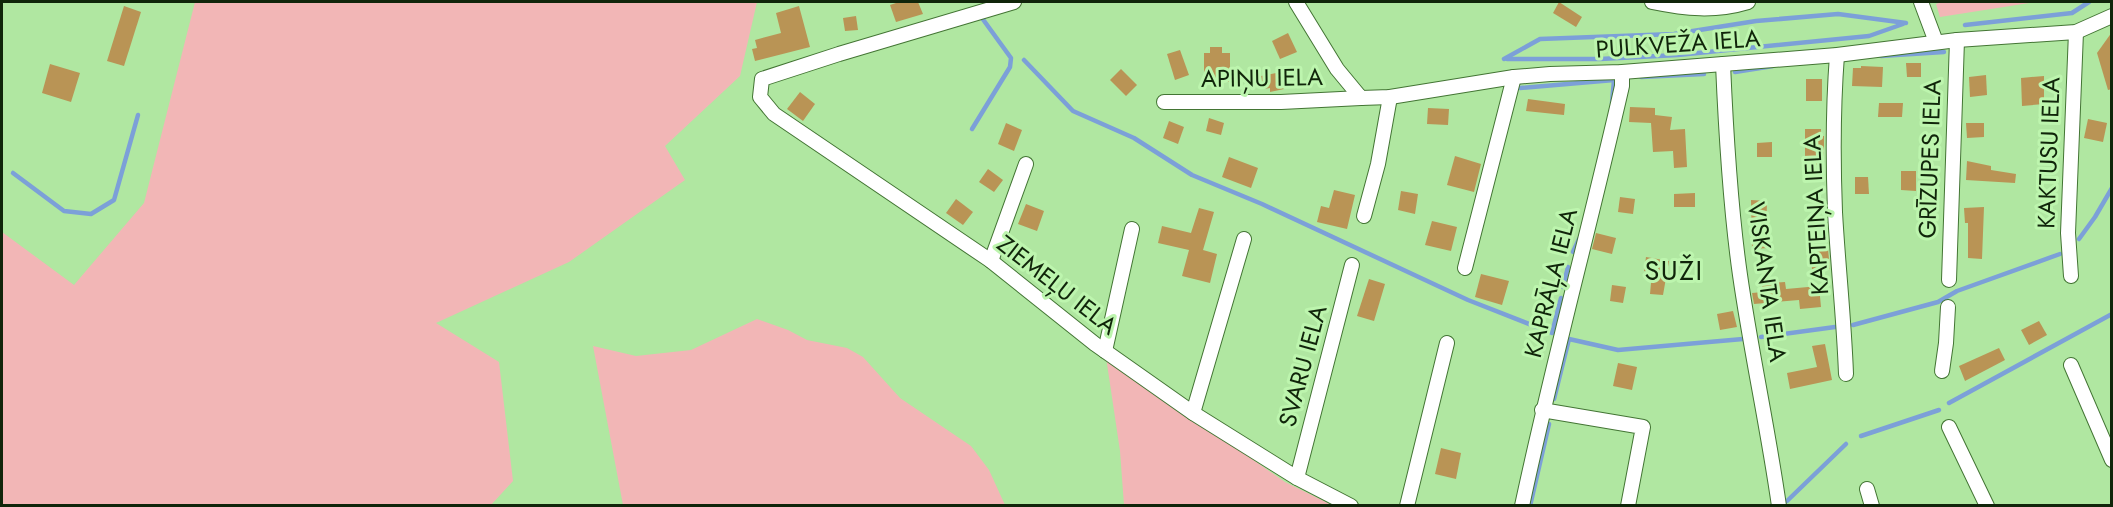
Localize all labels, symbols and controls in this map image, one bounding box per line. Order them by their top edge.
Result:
street label: PULKVEŽA IELA [1595,20,1762,67]
street label: APIŅU IELA [1201,59,1324,96]
street label: KAKTUSU IELA [2028,76,2069,229]
street label: GRĪZUPES IELA [1909,79,1950,239]
street label: KAPTEIŅA IELA [1794,134,1837,296]
street label: VISKANTA IELA [1739,200,1796,364]
street label: KAPRĀĻA IELA [1515,204,1586,361]
street label: ZIEMEĻU IELA [990,226,1125,343]
district label: SUŽI [1644,251,1704,290]
street label: SVARU IELA [1269,301,1336,431]

